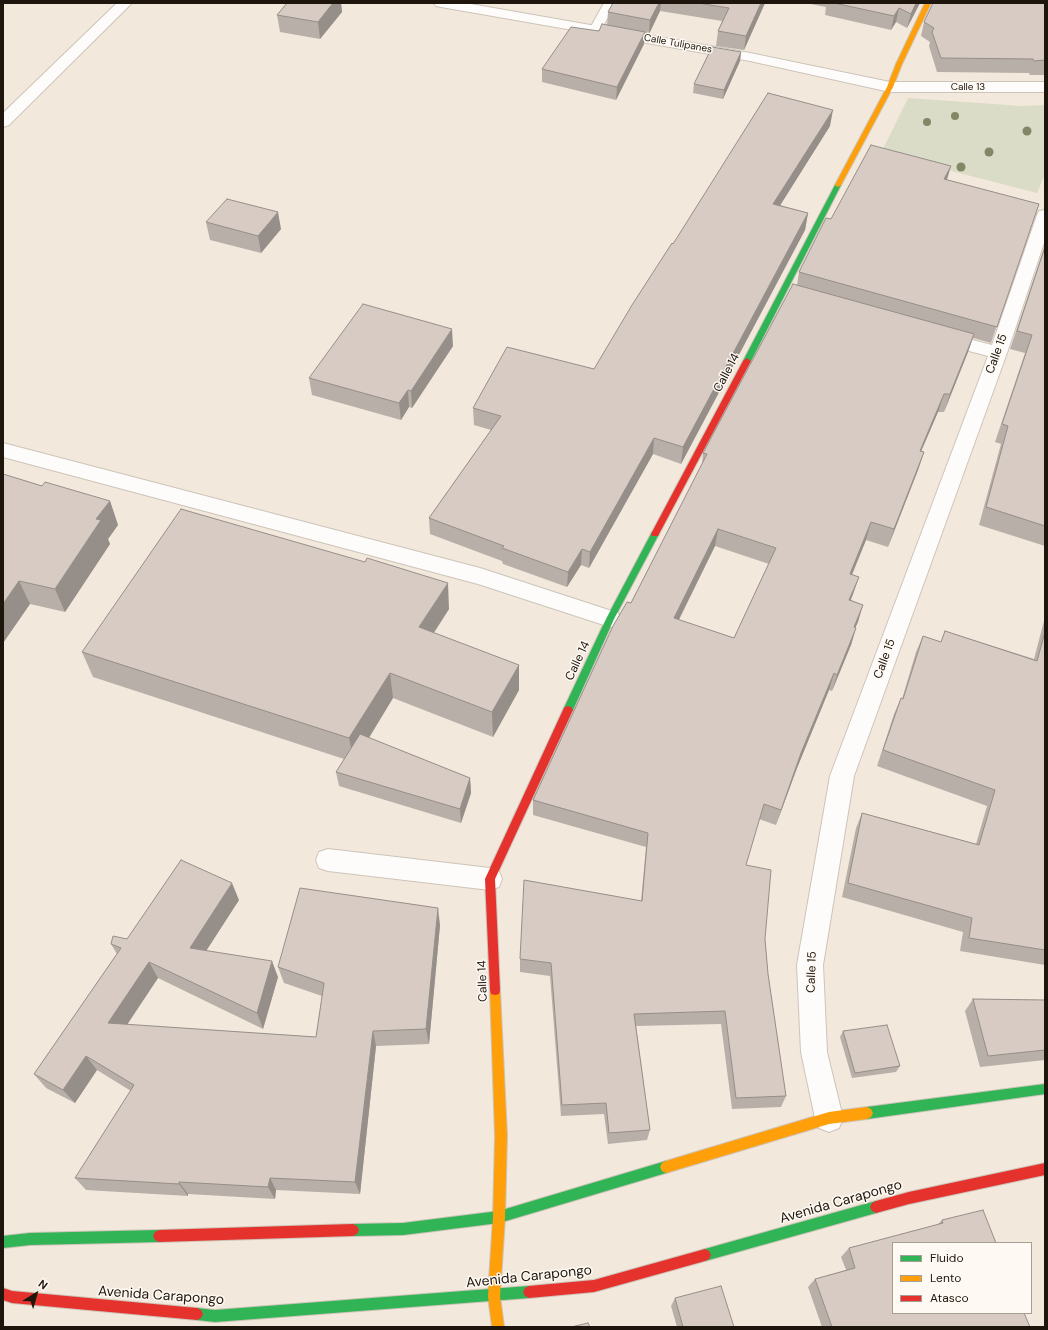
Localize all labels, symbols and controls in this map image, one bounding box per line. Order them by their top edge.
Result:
street label: Calle Tulipanes [643,32,713,56]
street label: Calle 13 [951,81,985,93]
street label: Calle 15 [983,332,1011,376]
street label: Calle 14 [711,351,743,395]
street label: Calle 15 [871,637,899,681]
street label: Calle 14 [563,639,593,683]
street label: Calle 15 [804,951,820,993]
street label: Calle 14 [475,960,491,1002]
street label: Avenida Carapongo [778,1176,904,1228]
legend [892,1242,1032,1314]
text: Fluido [930,1250,964,1266]
street label: Avenida Carapongo [465,1262,593,1292]
text: Lento [930,1270,961,1286]
north arrow [16,1274,56,1314]
text: N [36,1276,51,1292]
street label: Avenida Carapongo [97,1283,225,1309]
text: Atasco [930,1290,969,1306]

